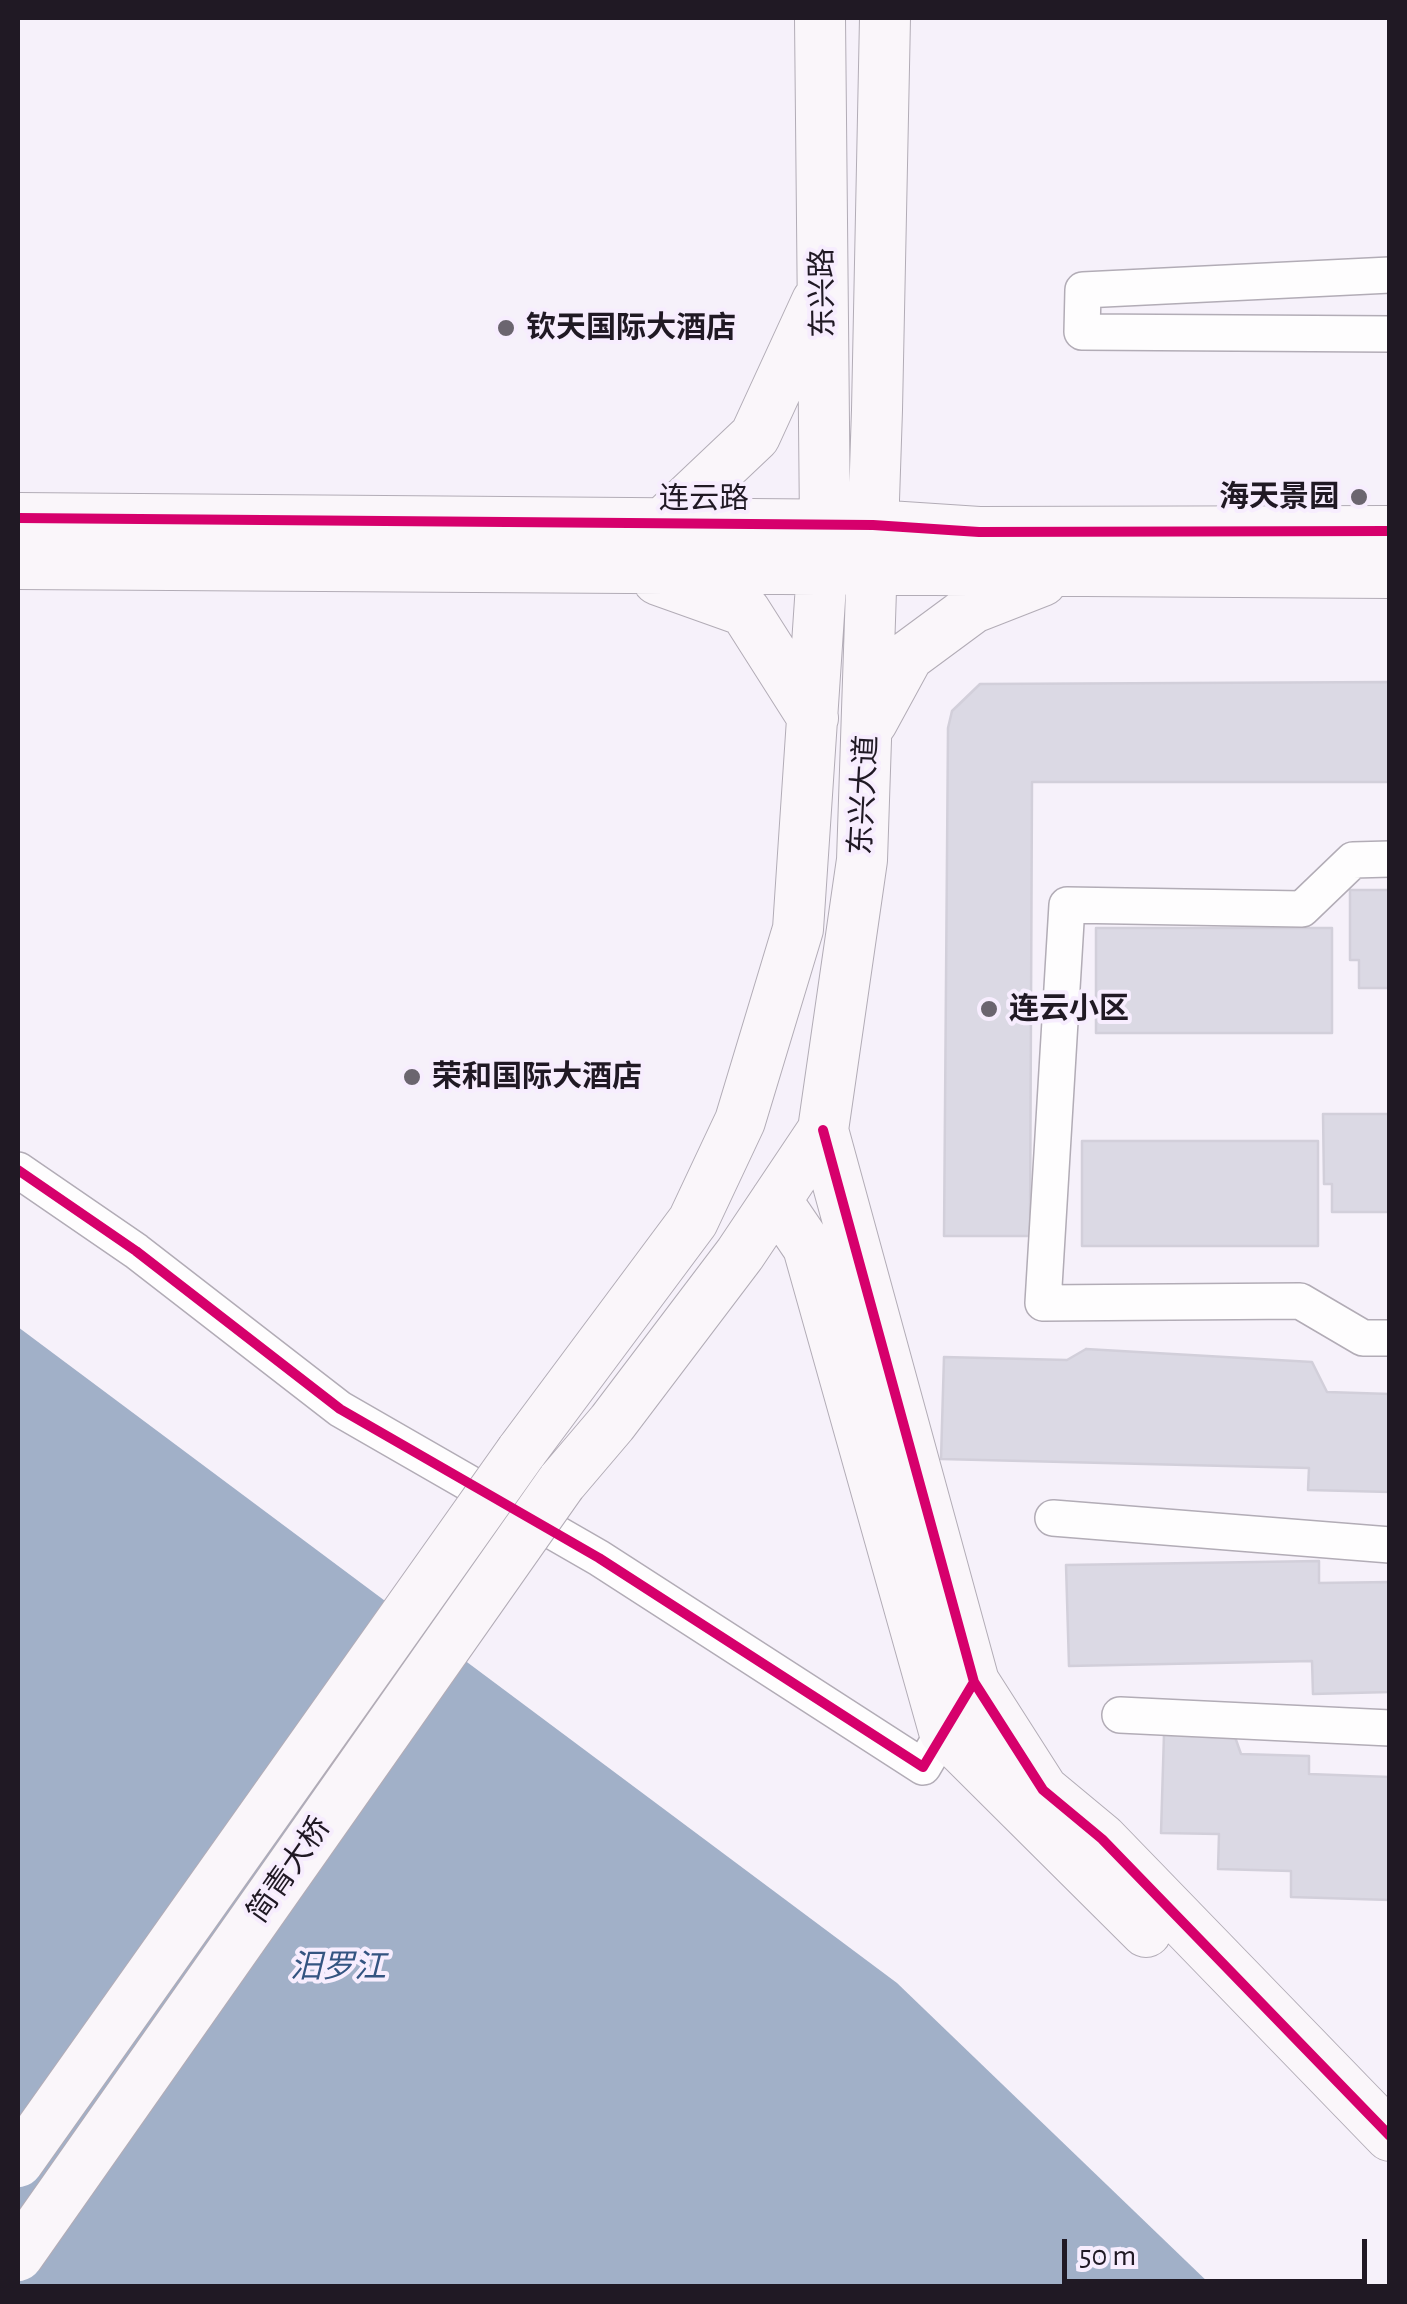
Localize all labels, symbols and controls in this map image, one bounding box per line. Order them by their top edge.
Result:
street label: 东兴路 [804,248,842,338]
place label: 钦天国际大酒店 [526,310,736,346]
marker: 钦天国际大酒店 [495,317,517,339]
place label: 海天景园 [1219,479,1339,515]
street label: 连云路 [659,481,749,517]
marker: 海天景园 [1348,486,1370,508]
street label: 东兴大道 [843,734,885,856]
place label: 连云小区 [1009,991,1129,1027]
marker: 连云小区 [978,998,1000,1020]
place label: 荣和国际大酒店 [432,1059,642,1095]
marker: 荣和国际大酒店 [401,1066,423,1088]
street label: 简青大桥 [240,1811,338,1929]
water label: 汨罗江 [290,1948,386,1986]
scale bar [1067,2219,1372,2281]
text: 50 m [1079,2241,1136,2271]

